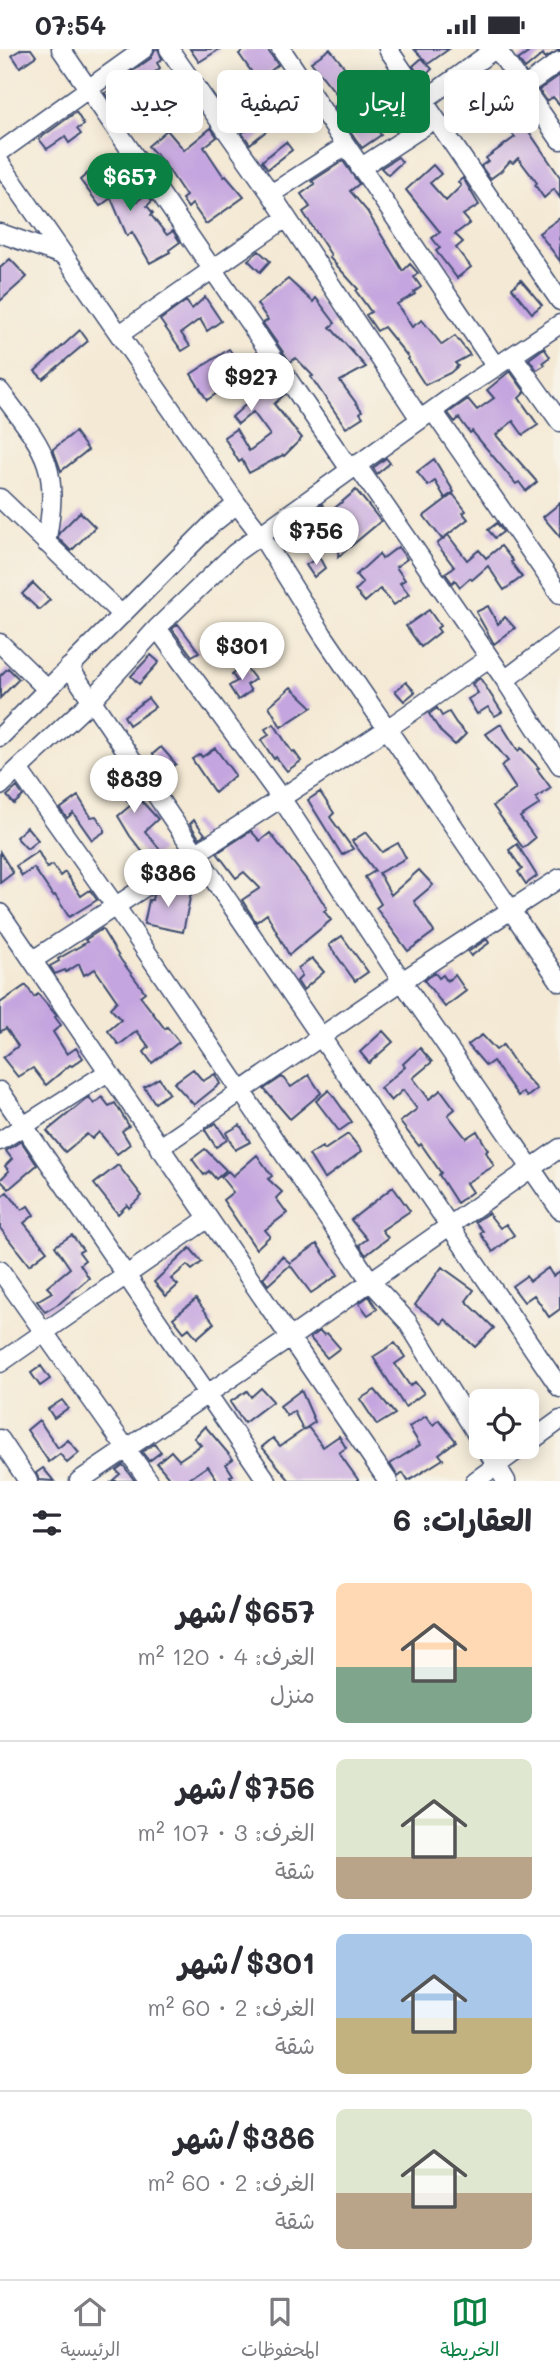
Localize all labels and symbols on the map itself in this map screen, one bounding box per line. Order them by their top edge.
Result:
pin: $657 [89,153,171,213]
pin: $927 [210,353,292,413]
pin: $756 [275,507,357,567]
pin: $301 [201,623,283,682]
pin: $839 [93,755,175,815]
pin: $386 [127,849,209,909]

